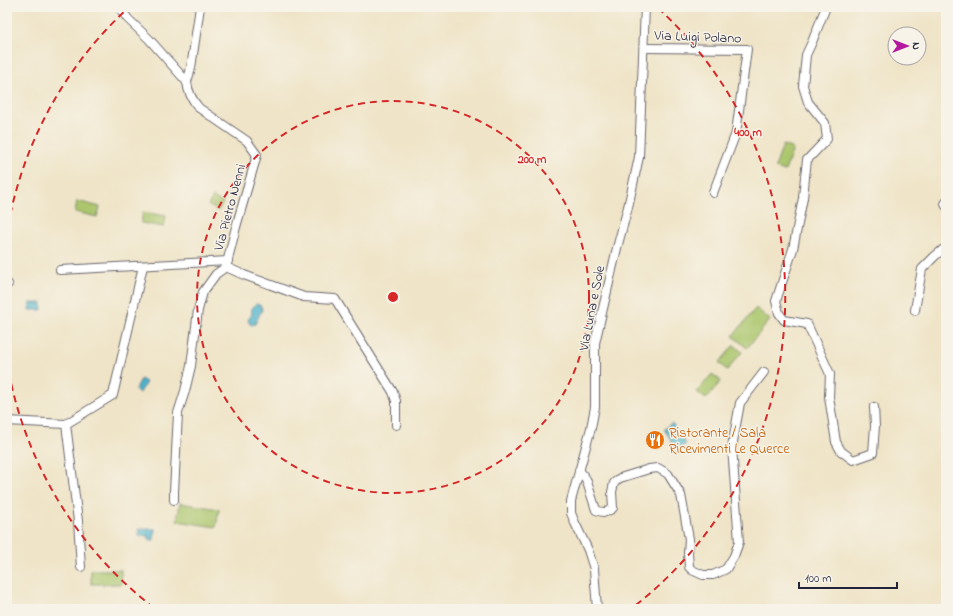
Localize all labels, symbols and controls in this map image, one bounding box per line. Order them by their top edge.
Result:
street label: Via Luigi Polano [653,25,742,51]
north arrow [887,26,927,66]
text: N [908,42,924,50]
text: 400 m [733,124,762,142]
text: 200 m [517,151,547,169]
street label: Via Pietro Nenni [209,162,252,254]
street label: Via Luna e Sole [574,263,611,354]
centre of rings [386,290,400,304]
place label: Ristorante / Sala Ricevimenti Le Querce [669,423,790,460]
restaurant icon: Ristorante / Sala Ricevimenti Le Querce [644,429,666,451]
scale bar [799,564,897,590]
text: 100 m [805,570,832,588]

